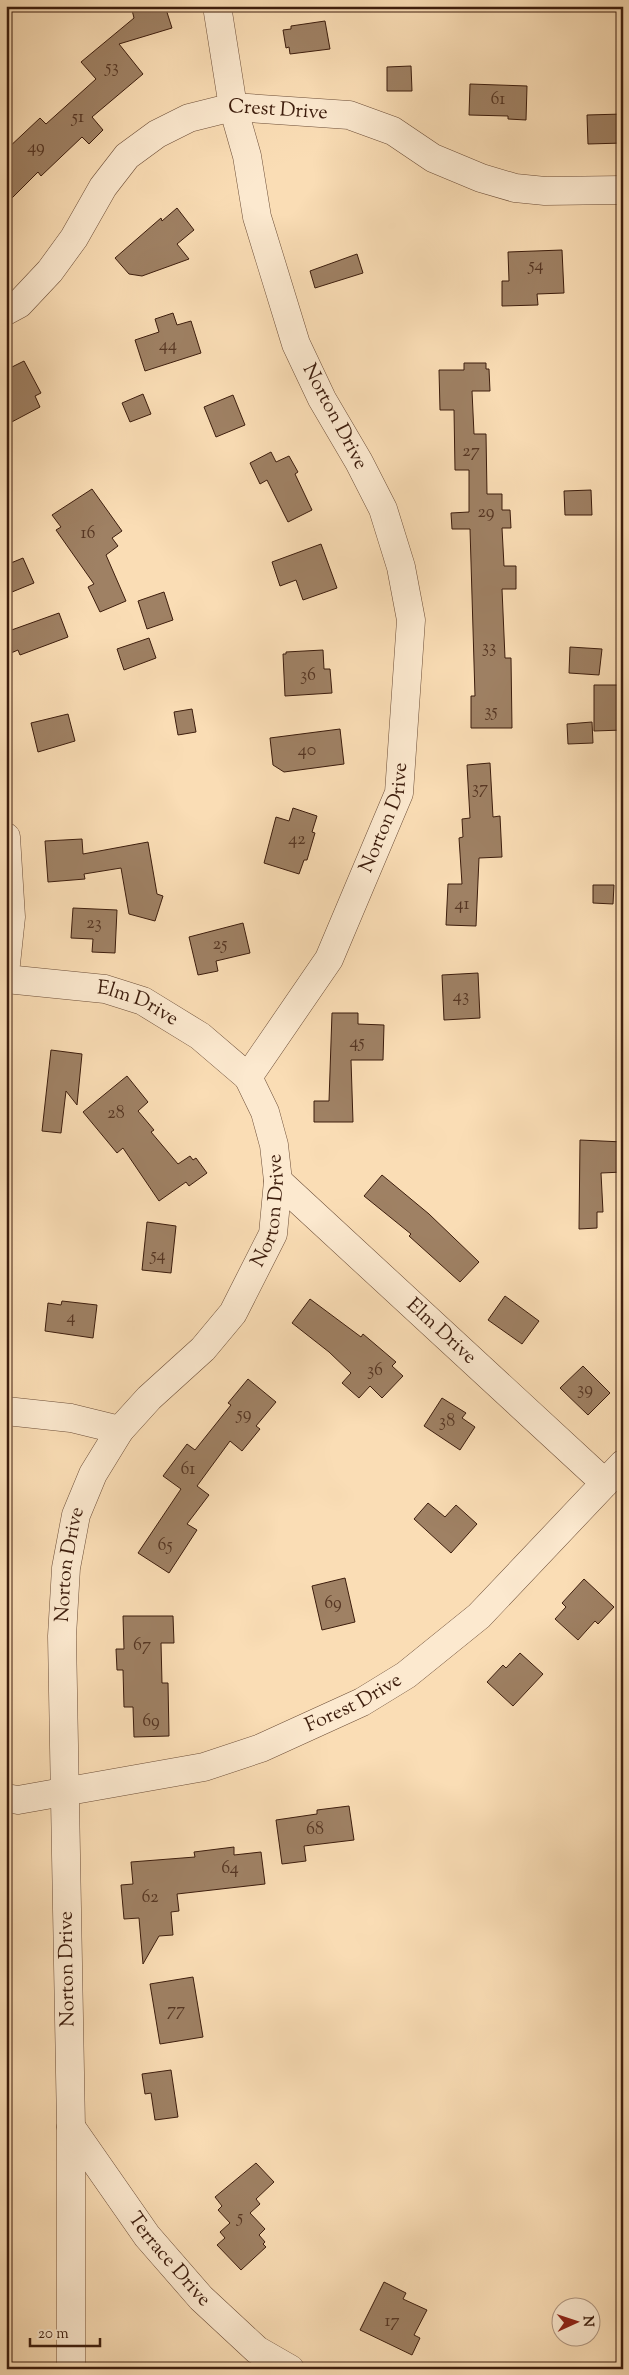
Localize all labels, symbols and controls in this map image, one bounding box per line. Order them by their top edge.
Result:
house number: 53 [104,55,119,81]
house number: 61 [491,87,505,113]
street label: Crest Drive [227,92,329,128]
house number: 51 [71,105,84,131]
house number: 49 [27,135,45,161]
house number: 54 [527,253,544,279]
house number: 44 [159,333,177,359]
street label: Norton Drive [294,359,374,475]
house number: 27 [462,439,480,465]
house number: 29 [477,500,495,526]
house number: 16 [80,521,96,547]
house number: 33 [482,635,496,661]
house number: 36 [300,663,316,689]
house number: 35 [484,699,498,725]
house number: 40 [298,738,316,764]
street label: Norton Drive [352,761,416,878]
house number: 37 [472,776,488,802]
house number: 42 [288,827,306,853]
house number: 41 [454,892,470,918]
house number: 23 [86,911,102,937]
house number: 25 [213,932,227,958]
street label: Elm Drive [96,974,184,1034]
house number: 43 [453,984,469,1010]
house number: 45 [349,1030,365,1056]
house number: 28 [107,1101,125,1127]
street label: Norton Drive [244,1152,293,1272]
house number: 54 [149,1243,166,1269]
street label: Elm Drive [399,1292,483,1372]
house number: 4 [66,1305,76,1331]
house number: 36 [367,1358,383,1384]
house number: 39 [577,1377,593,1403]
house number: 59 [236,1402,252,1428]
house number: 38 [439,1409,455,1435]
house number: 61 [181,1457,195,1483]
street label: Norton Drive [48,1502,92,1623]
house number: 65 [157,1533,173,1559]
house number: 69 [324,1591,342,1617]
house number: 67 [133,1633,151,1659]
street label: Forest Drive [300,1666,408,1740]
house number: 69 [142,1709,160,1735]
house number: 68 [306,1817,324,1843]
house number: 64 [221,1856,239,1882]
house number: 62 [141,1885,159,1911]
street label: Norton Drive [52,1911,84,2027]
house number: 77 [167,1998,185,2024]
house number: 5 [236,2205,243,2231]
street label: Terrace Drive [120,2206,217,2314]
north arrow [552,2298,602,2348]
house number: 17 [384,2309,400,2335]
scale bar [30,2315,100,2347]
text: N [577,2315,597,2328]
text: 20 m [38,2324,69,2345]

